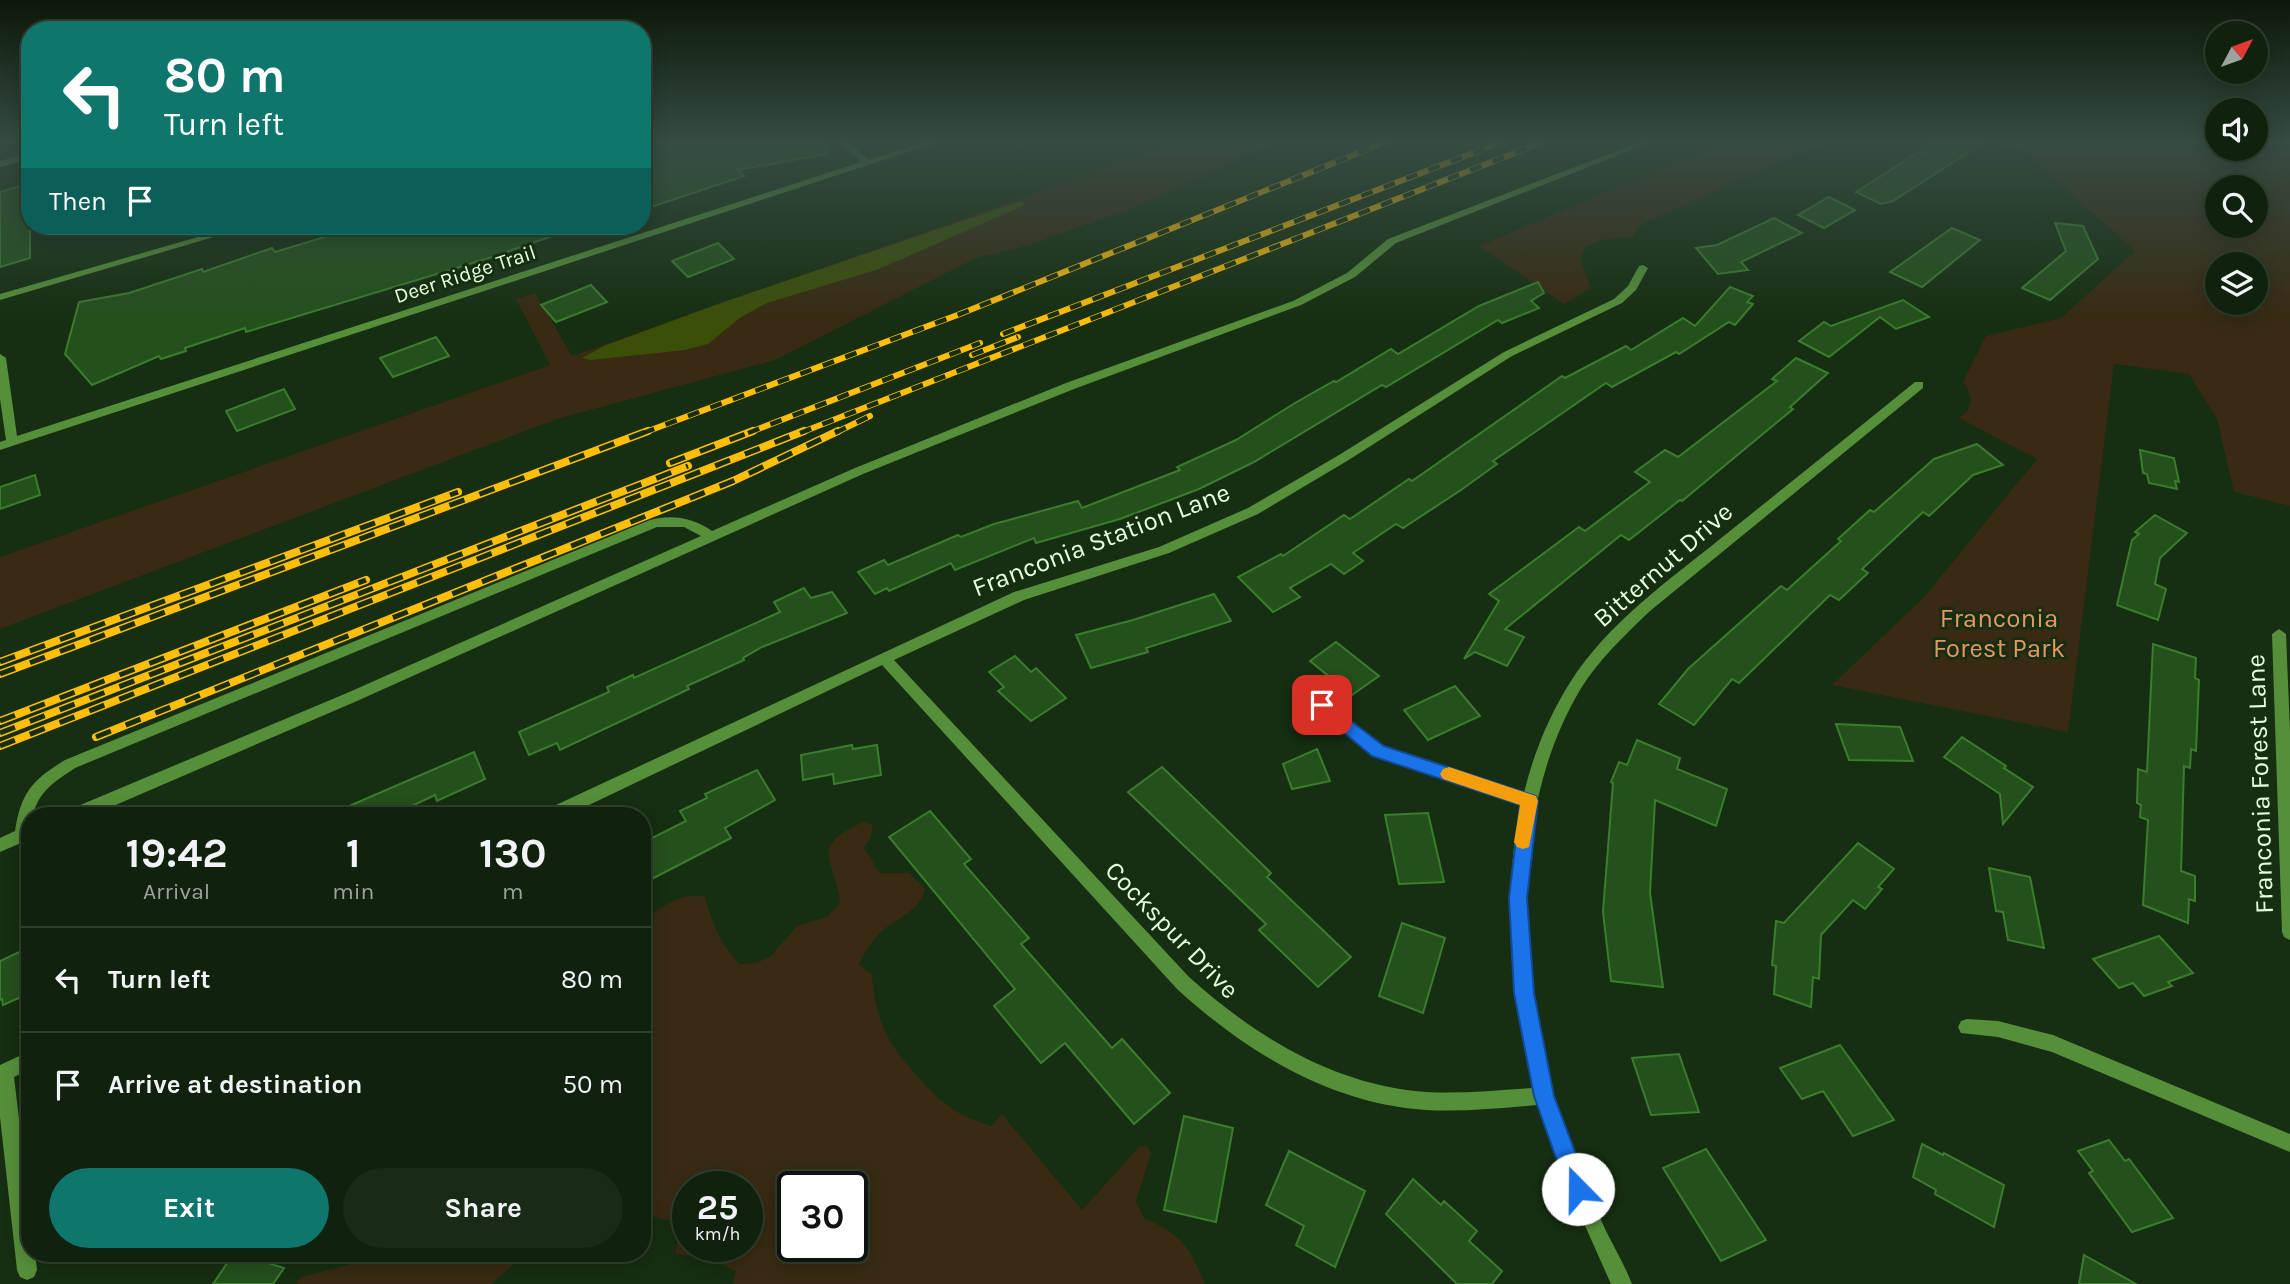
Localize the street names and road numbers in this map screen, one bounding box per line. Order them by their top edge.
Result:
street label: Deer Ridge Trail [391,240,539,308]
street label: Franconia Station Lane [968,477,1234,603]
street label: Bitternut Drive [1587,496,1739,634]
street label: Franconia Forest Lane [2240,654,2280,914]
street label: Cockspur Drive [1099,855,1245,1005]

